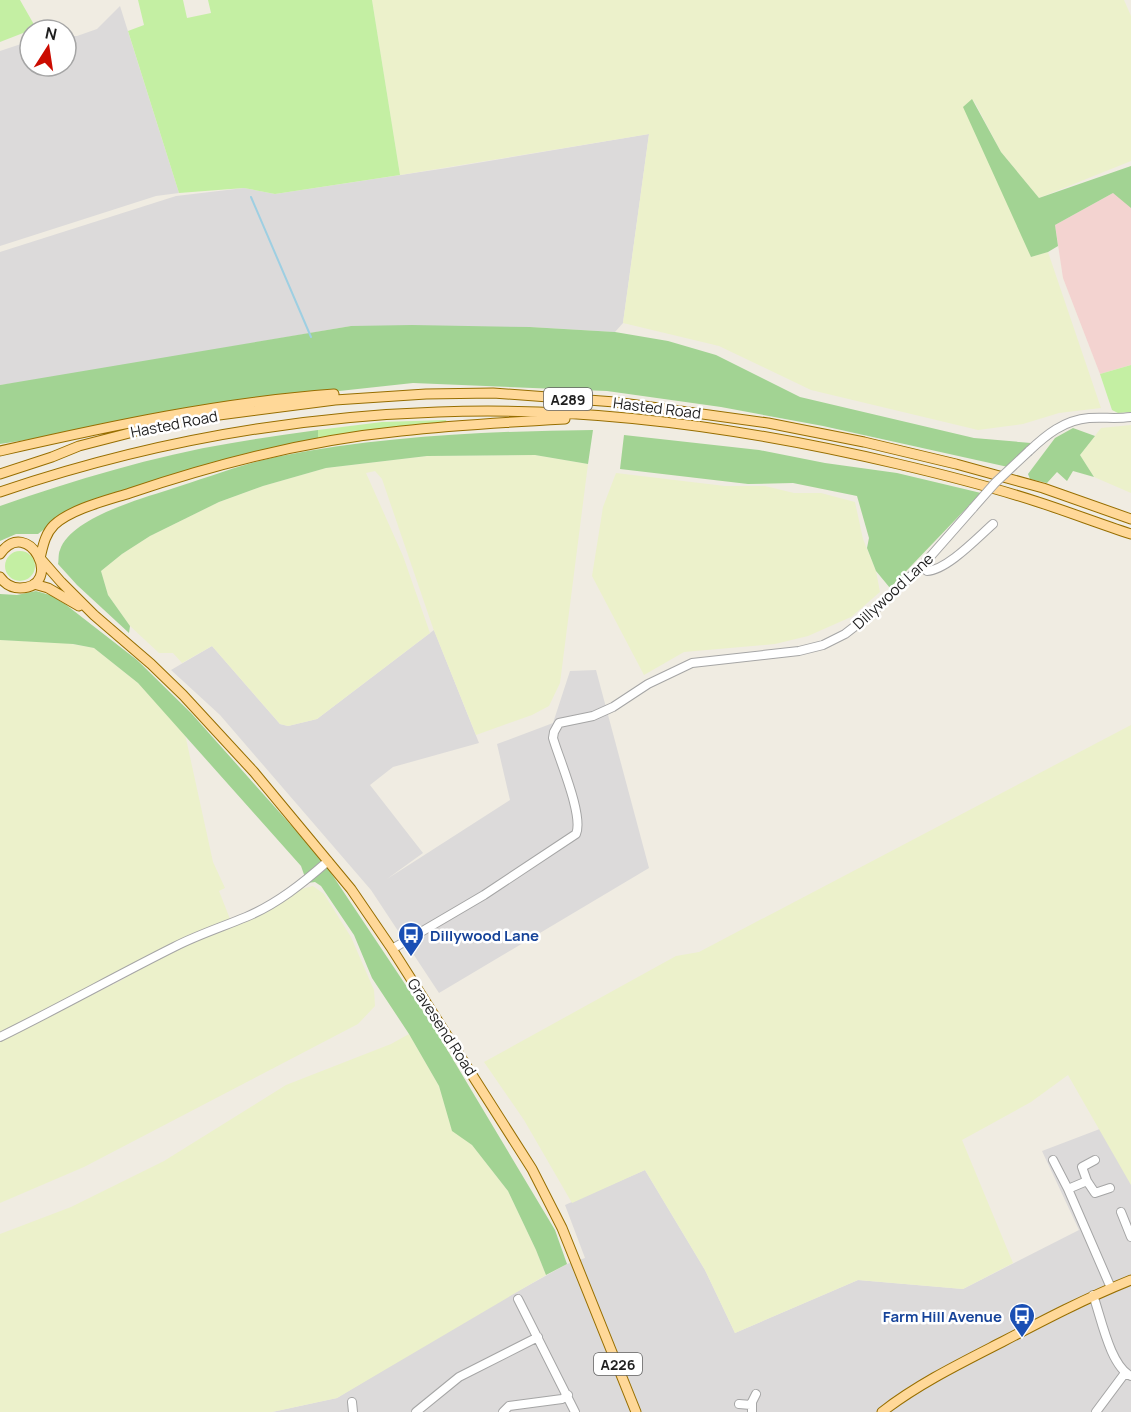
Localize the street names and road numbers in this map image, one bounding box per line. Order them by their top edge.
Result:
road number: A289 [544,388,592,410]
street label: Hasted Road [612,392,702,424]
street label: Hasted Road [129,405,219,443]
street label: Dillywood Lane [848,548,938,634]
street label: Gravesend Road [403,974,481,1080]
road number: A226 [594,1353,642,1375]

